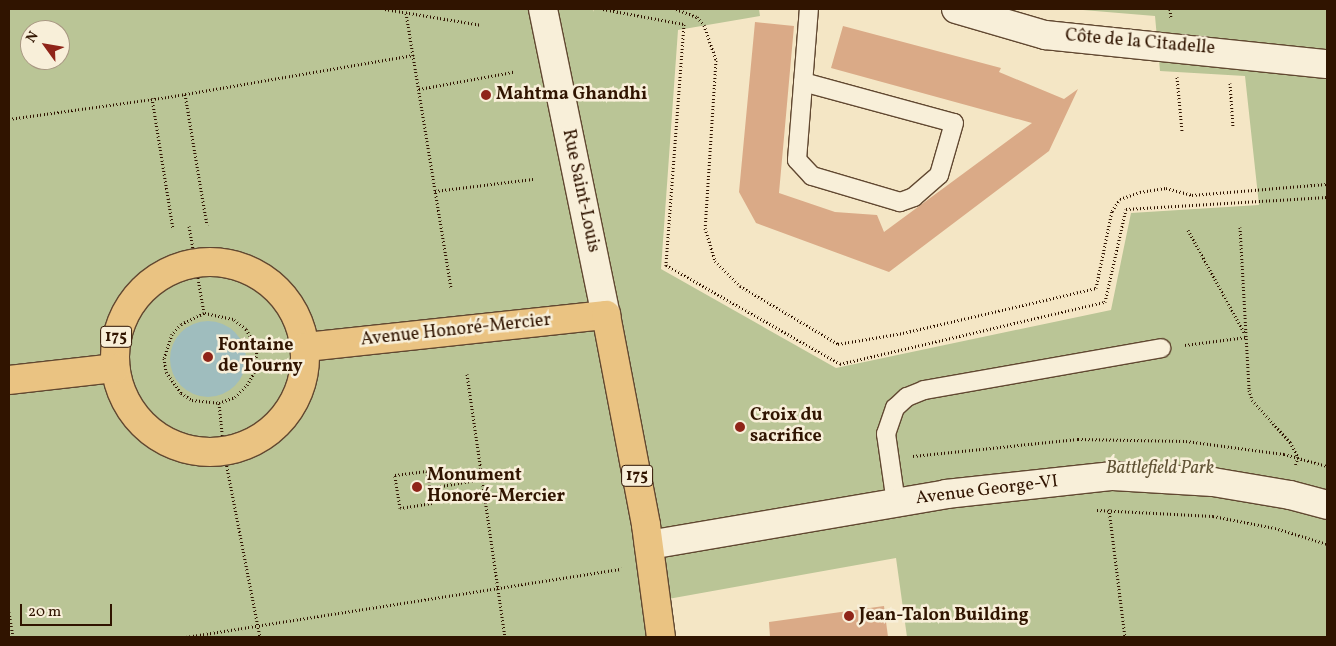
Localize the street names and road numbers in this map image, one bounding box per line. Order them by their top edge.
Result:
street label: Côte de la Citadelle [1064,26,1216,60]
street label: Rue Saint-Louis [556,127,604,255]
street label: Avenue Honoré-Mercier [360,310,552,352]
road number: 175 [100,324,132,351]
road number: 175 [621,462,653,490]
street label: Avenue George-VI [915,472,1059,510]

